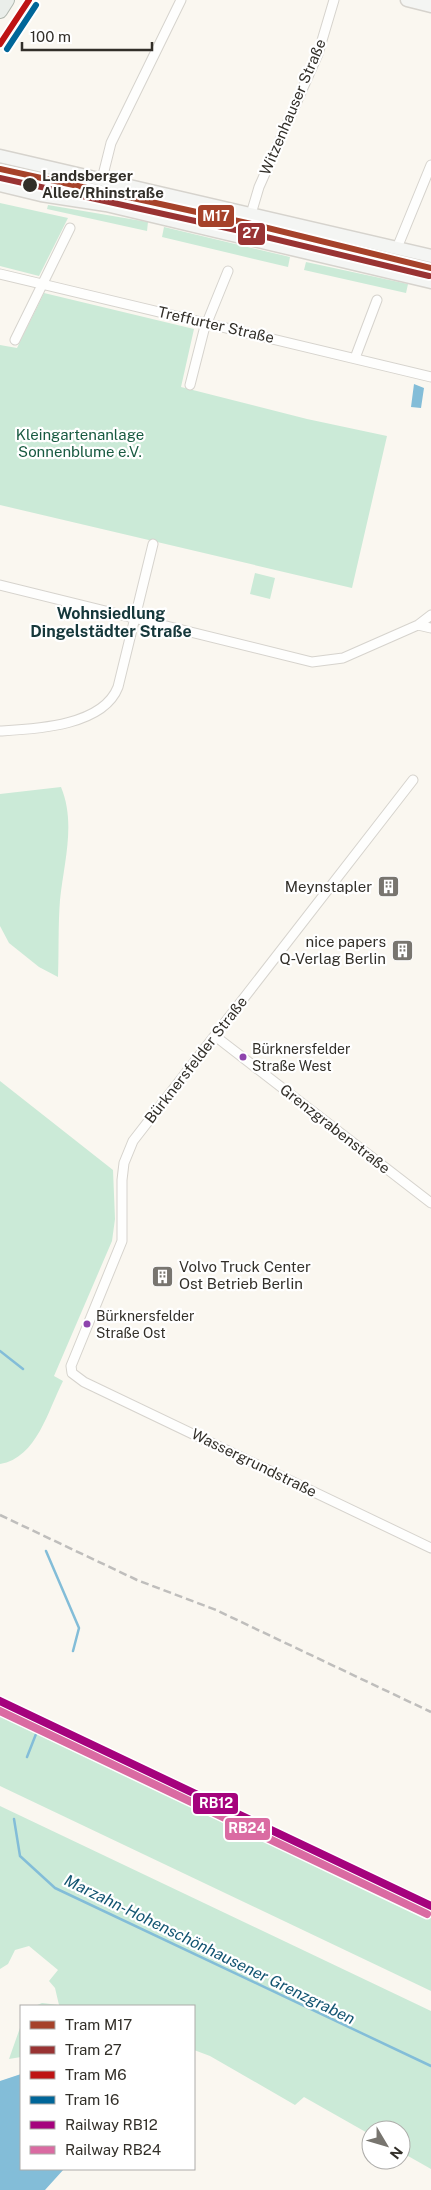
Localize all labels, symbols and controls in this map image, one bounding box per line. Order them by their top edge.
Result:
scale bar [22,20,152,52]
text: 100 m [30,28,71,45]
street label: Witzenhauser Straße [256,36,329,177]
place label: Landsberger Allee/Rhinstraße [42,167,164,201]
marker: Landsberger Allee/Rhinstraße [21,176,39,194]
line badge: M17 [197,204,235,228]
text: M17 [202,208,230,224]
line badge: 27 [237,222,266,246]
text: 27 [242,225,260,241]
street label: Treffurter Straße [156,303,276,346]
park label: Kleingartenanlage Sonnenblume e.V. [16,426,144,460]
district label: Wohnsiedlung Dingelstädter Straße [30,604,192,641]
building icon: Meynstapler [376,875,400,899]
place label: Meynstapler [285,878,372,895]
place label: nice papers Q-Verlag Berlin [279,933,386,967]
building icon: nice papers Q-Verlag Berlin [390,939,414,963]
street label: Bürknersfelder Straße [141,993,250,1126]
place label: Bürknersfelder Straße West [252,1041,351,1074]
marker: Bürknersfelder Straße West [238,1052,248,1062]
street label: Grenzgrabenstraße [277,1080,394,1177]
place label: Volvo Truck Center Ost Betrieb Berlin [179,1258,311,1292]
building icon: Volvo Truck Center Ost Betrieb Berlin [151,1264,175,1288]
place label: Bürknersfelder Straße Ost [96,1308,195,1341]
marker: Bürknersfelder Straße Ost [82,1319,92,1329]
street label: Wassergrundstraße [189,1425,320,1500]
line badge: RB12 [192,1792,239,1815]
text: RB12 [199,1795,233,1811]
line badge: RB24 [224,1817,271,1841]
text: RB24 [228,1820,266,1836]
water label: Marzahn-Hohenschönhausener Grenzgraben [61,1871,358,2028]
legend [20,2005,195,2170]
text: Tram M17 [65,2016,132,2033]
text: Tram 27 [65,2041,122,2058]
text: Tram M6 [65,2066,127,2083]
text: Tram 16 [65,2091,119,2108]
text: Railway RB12 [65,2116,158,2133]
north arrow [361,2120,411,2170]
text: Railway RB24 [65,2141,161,2158]
text: N [387,2144,406,2162]

